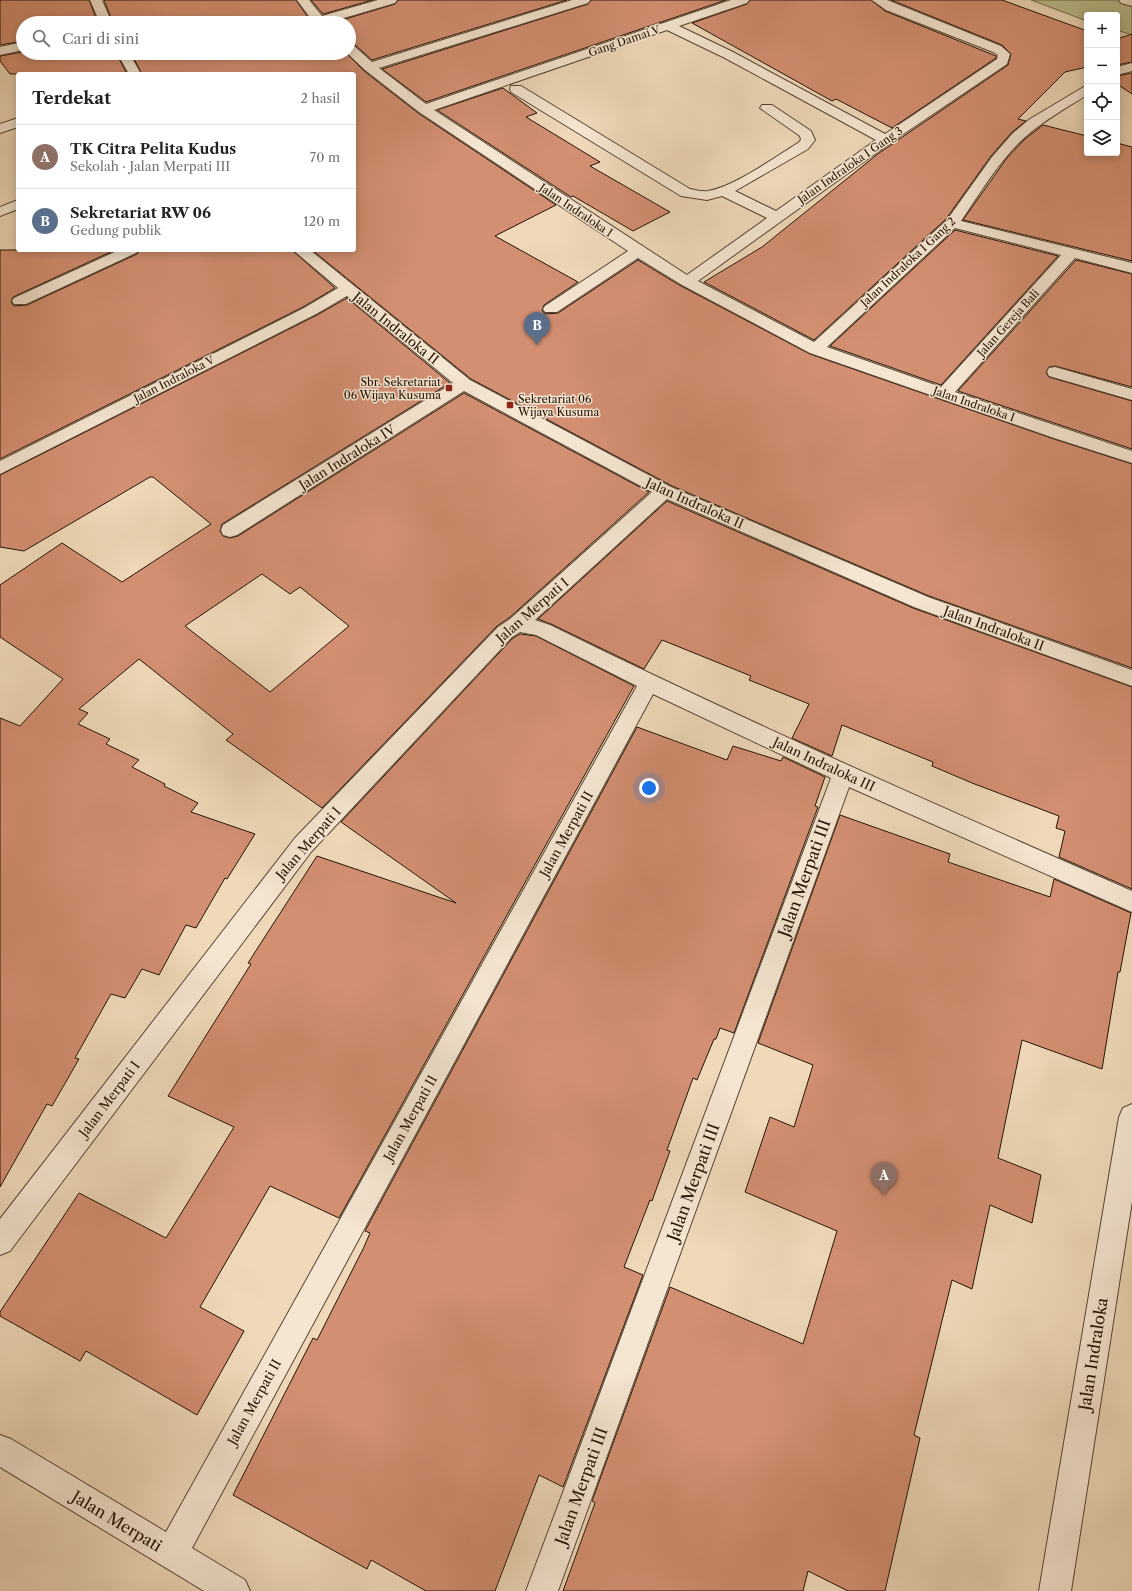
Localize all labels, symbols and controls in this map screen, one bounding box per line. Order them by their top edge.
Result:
map controls [1084,12,1120,156]
button: + [1084,12,1120,48]
search box [16,16,356,60]
street label: Gang Damai V [586,22,663,60]
icon: search [30,27,52,49]
text: Cari di sini [62,29,139,48]
button: − [1084,48,1120,84]
button: locate [1084,84,1120,120]
text: Terdekat [32,88,111,108]
text: 2 hasil [301,90,340,106]
button: layers [1084,120,1120,156]
street label: Jalan Indraloka I Gang 3 [793,123,905,208]
text: TK Citra Pelita Kudus [70,139,236,158]
text: A [40,149,50,165]
text: 70 m [310,149,340,165]
text: Sekolah · Jalan Merpati III [70,158,230,174]
street label: Jalan Indraloka I [535,179,615,240]
text: Sekretariat RW 06 [70,203,211,222]
text: B [40,213,50,229]
text: 120 m [303,213,340,229]
street label: Jalan Indraloka I Gang 2 [856,214,958,311]
text: Gedung publik [70,222,161,238]
street label: Jalan Gereja Bali [973,286,1042,361]
street label: Jalan Indraloka II [348,287,442,368]
pin: B [524,312,550,345]
street label: Jalan Indraloka V [129,352,218,406]
place label: Sbr. Sekretariat 06 Wijaya Kusuma [344,375,441,402]
marker: Sbr. Sekretariat 06 Wijaya Kusuma [444,383,454,393]
street label: Jalan Indraloka I [929,383,1017,425]
place label: Sekretariat 06 Wijaya Kusuma [517,392,600,419]
marker: Sekretariat 06 Wijaya Kusuma [505,400,515,410]
street label: Jalan Indraloka IV [294,421,399,494]
street label: Jalan Indraloka II [642,473,747,532]
street label: Jalan Merpati I [491,574,572,647]
street label: Jalan Indraloka II [940,602,1047,654]
street label: Jalan Indraloka III [769,732,878,795]
your location [639,778,659,798]
street label: Jalan Merpati II [535,788,596,882]
street label: Jalan Merpati I [271,803,344,884]
street label: Jalan Merpati III [772,816,835,943]
street label: Jalan Merpati I [74,1058,143,1142]
street label: Jalan Merpati II [379,1072,440,1166]
street label: Jalan Merpati III [661,1120,724,1247]
pin: A [871,1162,897,1195]
street label: Jalan Indraloka [1074,1296,1112,1415]
street label: Jalan Merpati II [223,1356,284,1450]
street label: Jalan Merpati III [549,1424,612,1551]
street label: Jalan Merpati [66,1485,166,1556]

